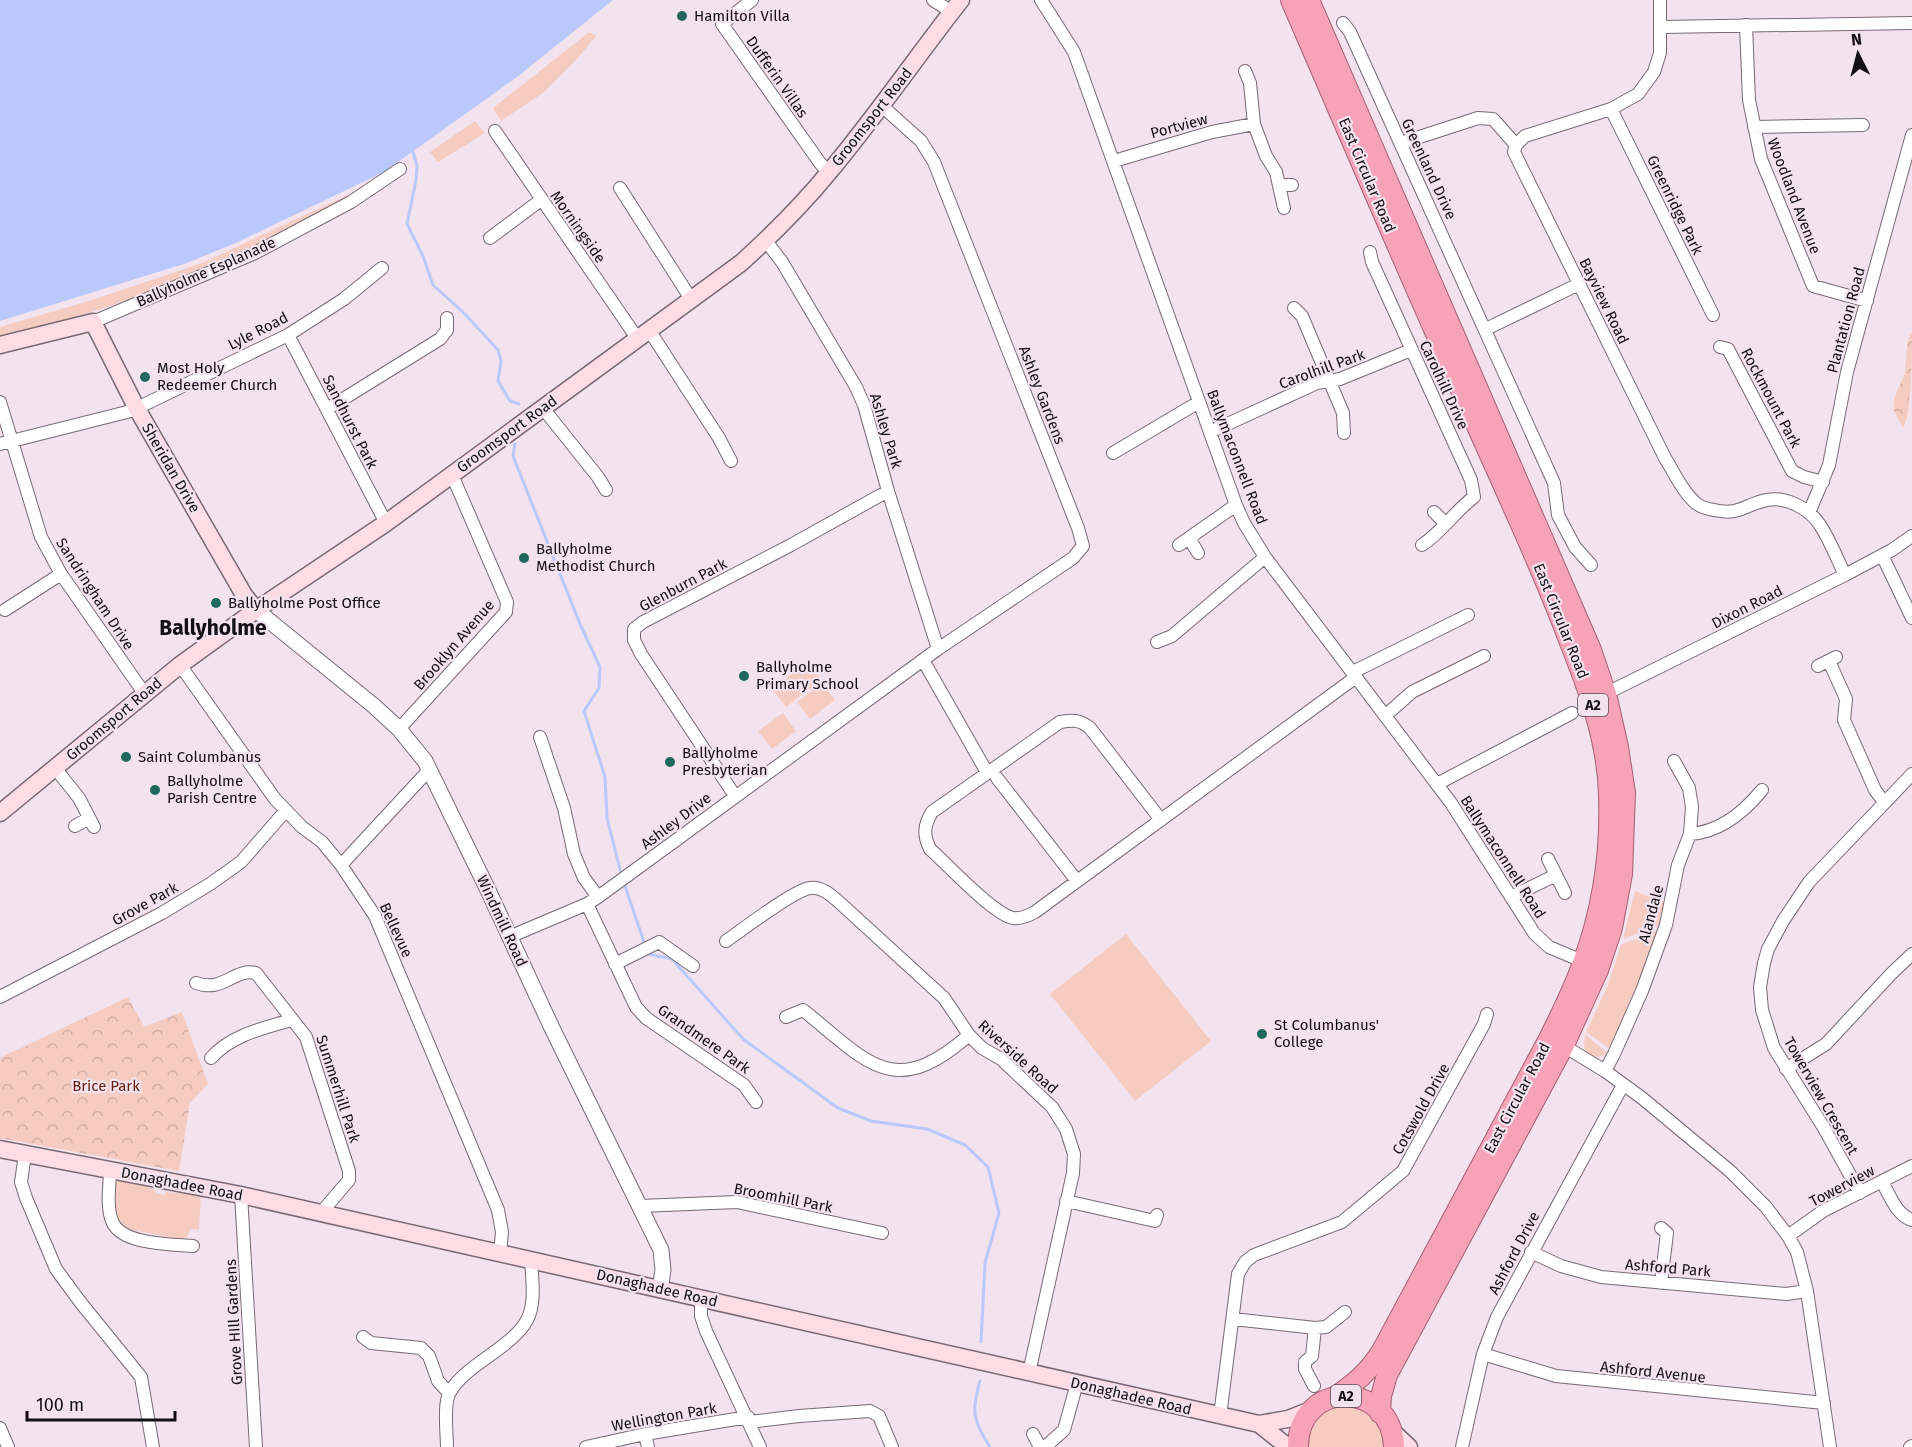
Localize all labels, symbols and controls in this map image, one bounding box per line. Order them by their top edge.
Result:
place label: Hamilton Villa [694,7,790,25]
marker: Hamilton Villa [675,9,689,23]
north arrow [1828,24,1888,84]
text: N [1850,30,1863,50]
street label: Dufferin Villas [742,33,812,121]
street label: Groomsport Road [828,64,916,170]
street label: Portview [1148,110,1210,142]
street label: East Circular Road [1335,115,1399,235]
street label: Greenland Drive [1398,116,1460,222]
street label: Woodland Avenue [1764,135,1824,257]
street label: Greenridge Park [1643,152,1707,258]
street label: Morningside [547,187,609,267]
street label: Ballyholme Esplanade [134,233,278,311]
street label: Bayview Road [1575,255,1633,347]
street label: Plantation Road [1823,265,1869,375]
street label: Lyle Road [225,308,291,354]
street label: Carolhill Drive [1416,338,1472,432]
street label: Ashley Gardens [1015,343,1069,447]
street label: Carolhill Park [1277,345,1368,393]
street label: Rockmount Park [1737,345,1805,451]
place label: Most Holy Redeemer Church [157,359,277,394]
marker: Most Holy Redeemer Church [138,370,152,384]
street label: Sandhurst Park [319,372,382,472]
street label: Ballymaconnell Road [1203,387,1271,527]
street label: Ashley Park [866,391,906,471]
street label: Groomsport Road [453,392,561,476]
street label: Sheridan Drive [138,420,204,516]
street label: Sandringham Drive [52,535,138,653]
place label: Ballyholme Methodist Church [536,540,655,575]
marker: Ballyholme Methodist Church [517,551,531,565]
street label: Glenburn Park [636,554,730,616]
street label: East Circular Road [1530,561,1592,681]
street label: Dixon Road [1709,581,1785,633]
place label: Ballyholme Post Office [228,594,381,612]
marker: Ballyholme Post Office [209,596,223,610]
street label: Brooklyn Avenue [410,596,498,694]
district label: Ballyholme [159,615,267,641]
place label: Ballyholme Primary School [756,658,859,693]
marker: Ballyholme Primary School [737,669,751,683]
street label: Groomsport Road [62,674,166,764]
road number: A2 [1578,694,1608,716]
place label: Ballyholme Presbyterian [682,744,768,779]
place label: Saint Columbanus [138,748,261,766]
marker: Saint Columbanus [119,750,133,764]
marker: Ballyholme Presbyterian [663,755,677,769]
place label: Ballyholme Parish Centre [167,772,257,807]
marker: Ballyholme Parish Centre [148,783,162,797]
street label: Ashley Drive [637,789,715,853]
street label: Ballymaconnell Road [1457,792,1549,922]
street label: Windmill Road [473,872,531,970]
street label: Grove Park [109,878,181,929]
street label: Alandale [1635,883,1667,945]
street label: Bellevue [375,900,417,960]
street label: Grandmere Park [654,1000,754,1078]
street label: Riverside Road [974,1016,1062,1098]
place label: St Columbanus' College [1274,1016,1379,1051]
marker: St Columbanus' College [1255,1027,1269,1041]
street label: Summerhill Park [312,1033,364,1145]
street label: Towerview Crescent [1780,1034,1862,1159]
street label: East Circular Road [1480,1040,1554,1156]
street label: Cotswold Drive [1389,1060,1453,1158]
park label: Brice Park [72,1077,140,1095]
street label: Towerview [1806,1161,1878,1211]
street label: Donaghadee Road [119,1163,245,1205]
street label: Broomhill Park [732,1180,834,1216]
street label: Ashford Drive [1485,1208,1543,1298]
street label: Ashford Park [1624,1255,1712,1281]
street label: Grove HIll Gardens [222,1258,246,1386]
street label: Donaghadee Road [595,1265,719,1311]
street label: Ashford Avenue [1599,1358,1707,1386]
street label: Donaghadee Road [1069,1373,1193,1419]
scale bar [27,1384,176,1422]
road number: A2 [1331,1385,1361,1407]
text: 100 m [36,1394,84,1416]
street label: Wellington Park [610,1399,718,1435]

